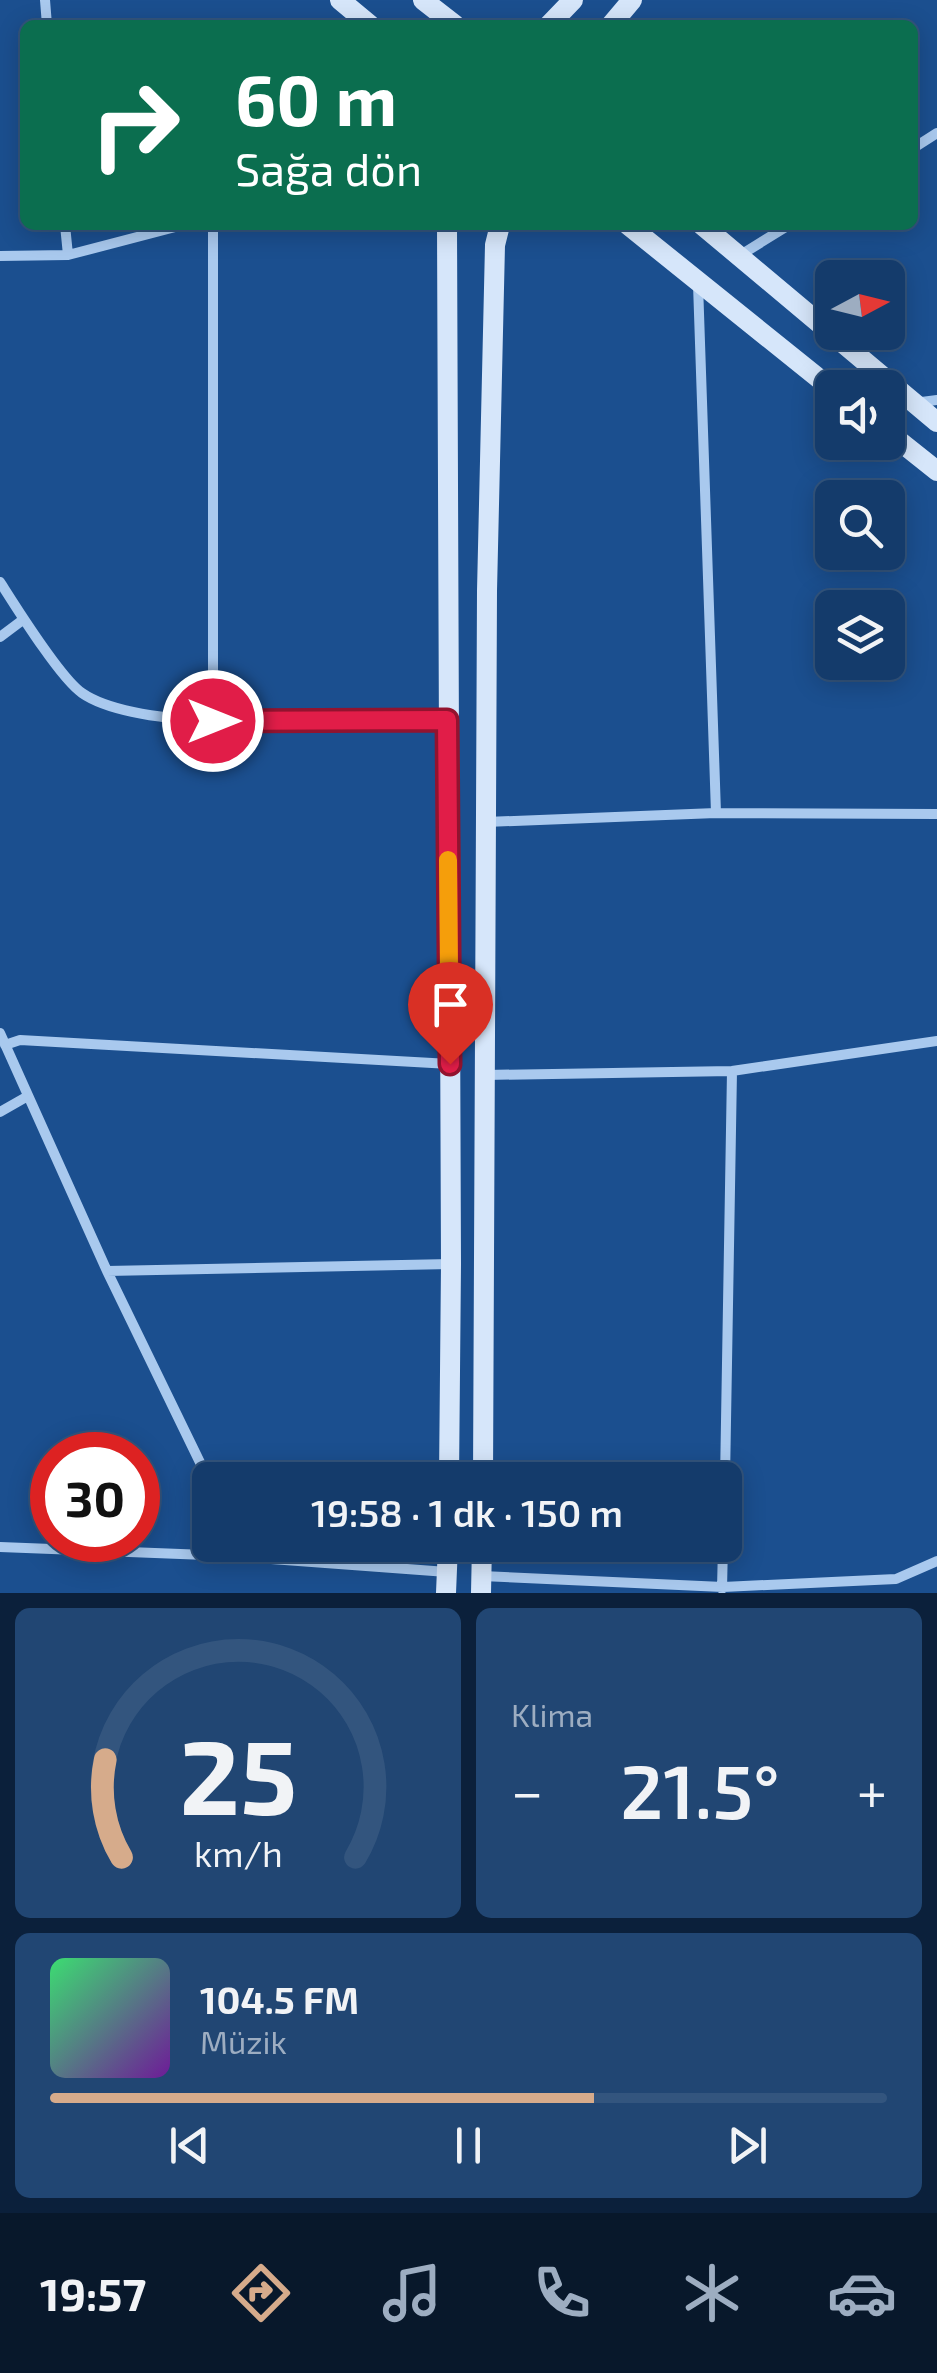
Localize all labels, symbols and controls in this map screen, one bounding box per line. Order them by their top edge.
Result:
text: 60 m [235,56,397,140]
icon: right [70,60,200,190]
text: Sağa dön [235,141,422,195]
north arrow [815,260,905,350]
map controls [815,260,905,680]
button: sound [815,370,905,460]
button: search [815,480,905,570]
button: layers [815,590,905,680]
position arrow [161,669,265,773]
pin [408,962,493,1065]
icon: arrive [423,977,478,1032]
speed limit sign: 30 [30,1432,160,1562]
text: 19:58 · 1 dk · 150 m [311,1489,623,1535]
text: Klima [511,1695,593,1733]
text: 25 [179,1711,297,1836]
text: 21.5° [620,1744,780,1834]
text: − [511,1757,543,1823]
text: + [857,1757,887,1823]
text: km/h [194,1831,282,1874]
text: 104.5 FM [200,1976,359,2022]
text: Müzik [200,2022,287,2060]
icon: previous [162,2118,217,2173]
icon: pause [441,2118,496,2173]
icon: next [720,2118,775,2173]
icon: directions [226,2258,296,2328]
icon: music [377,2258,447,2328]
icon: phone [527,2258,597,2328]
icon: climate [677,2258,747,2328]
icon: car [827,2258,897,2328]
text: 19:57 [40,2266,146,2320]

